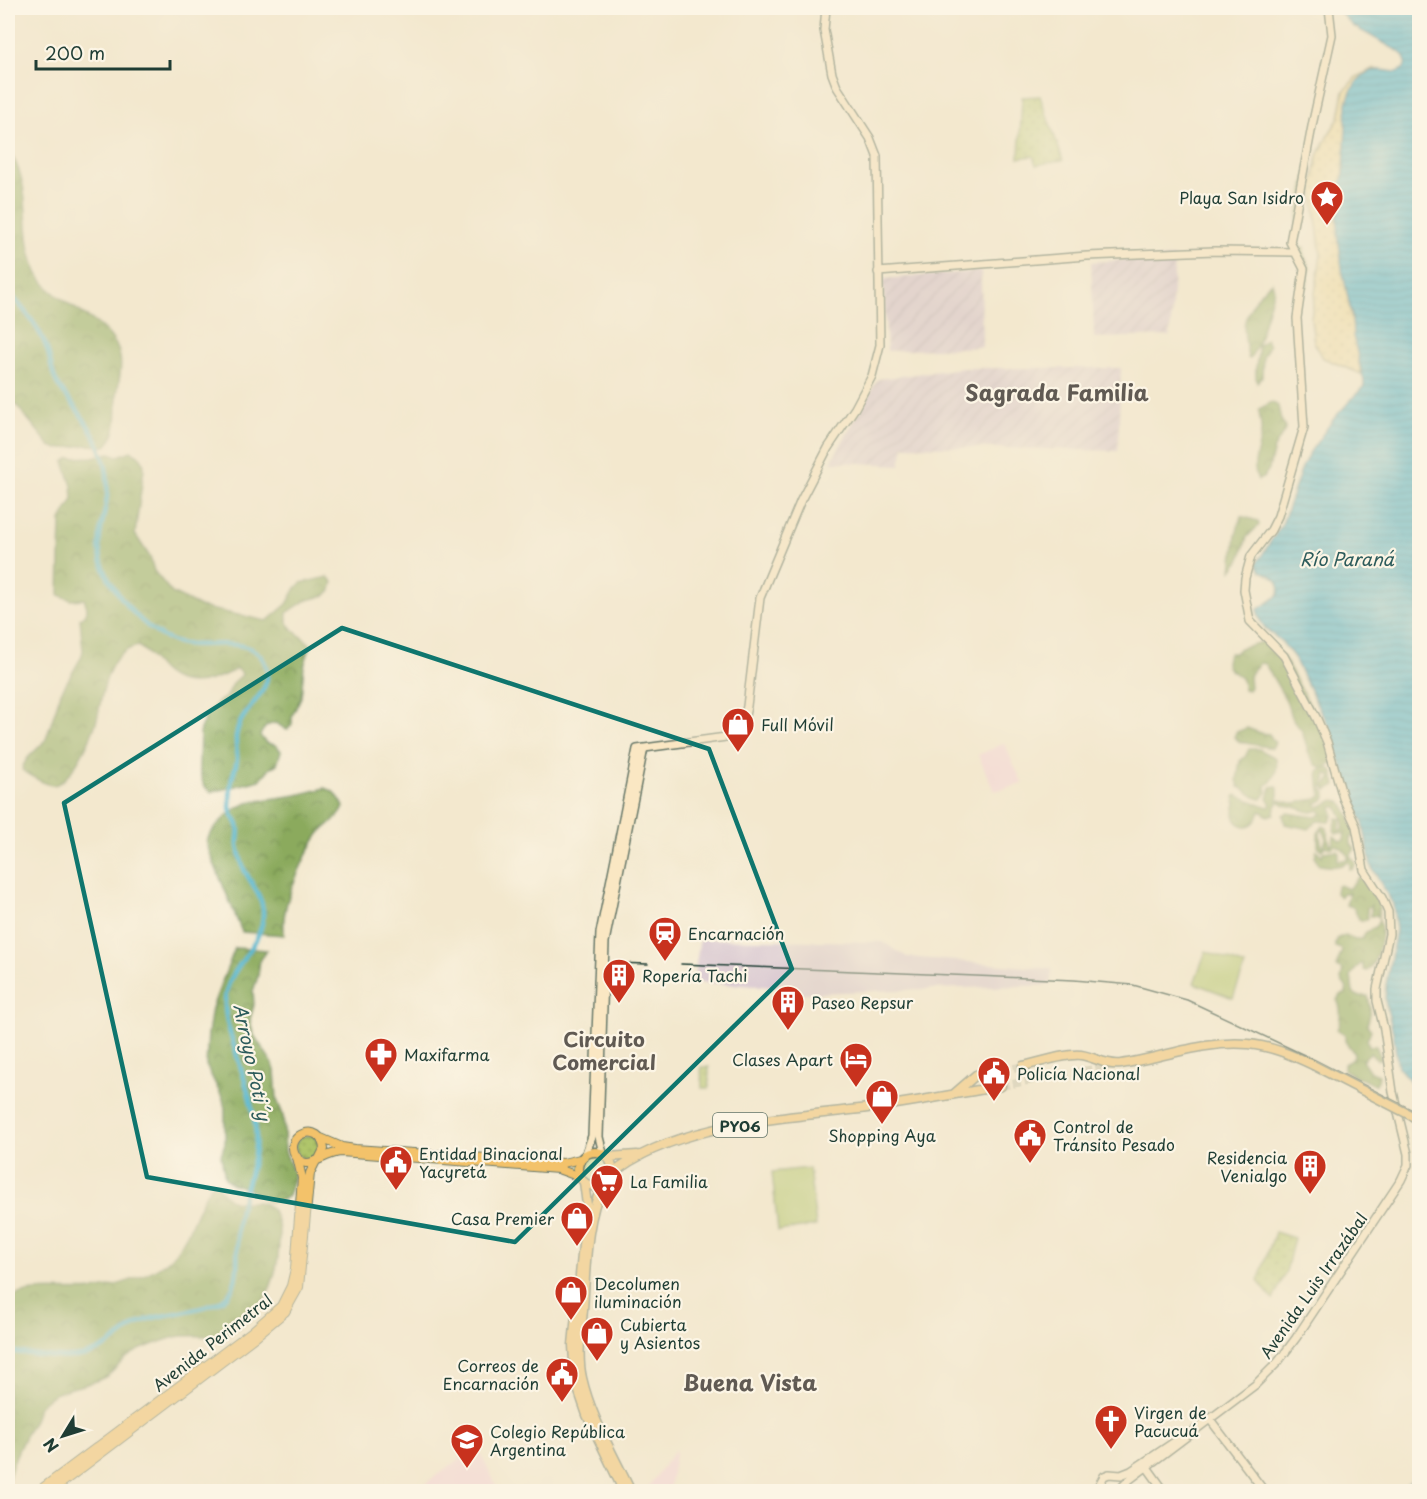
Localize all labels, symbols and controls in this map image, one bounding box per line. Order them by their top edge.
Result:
scale bar [36,33,170,71]
text: 200 m [45,39,105,66]
place icon: Playa San Isidro [1309,179,1345,226]
place label: Playa San Isidro [1179,185,1304,209]
district label: Sagrada Familia [965,375,1149,408]
water label: Río Paraná [1300,545,1395,572]
shop icon: Full Móvil [720,706,756,753]
place label: Full Móvil [761,712,834,736]
station icon: Encarnación [647,915,683,962]
place label: Encarnación [688,921,784,945]
building icon: Ropería Tachi [601,957,637,1004]
place label: Ropería Tachi [642,963,748,987]
building icon: Paseo Repsur [770,984,806,1031]
place label: Paseo Repsur [811,990,914,1014]
water label: Arroyo Poti´y [227,1001,279,1124]
district label: Circuito Comercial [552,1024,656,1077]
pharmacy icon: Maxifarma [363,1036,399,1083]
hotel icon: Clases Apart [838,1041,874,1088]
place label: Maxifarma [404,1042,490,1066]
place label: Clases Apart [732,1047,833,1071]
public building icon: Policía Nacional [976,1055,1012,1102]
place label: Policía Nacional [1017,1061,1140,1085]
shop icon: Shopping Aya [864,1078,900,1125]
road number: PY06 [713,1113,767,1137]
place label: Control de Tránsito Pesado [1053,1114,1175,1156]
public building icon: Control de Tránsito Pesado [1012,1117,1048,1164]
place label: Shopping Aya [828,1123,936,1147]
place label: Entidad Binacional Yacyretá [419,1141,563,1183]
public building icon: Entidad Binacional Yacyretá [378,1144,414,1191]
place label: Residencia Venialgo [1207,1145,1287,1187]
building icon: Residencia Venialgo [1292,1148,1328,1195]
supermarket icon: La Familia [589,1163,625,1210]
place label: La Familia [630,1169,708,1193]
shop icon: Casa Premier [559,1200,595,1247]
place label: Casa Premier [451,1206,555,1230]
street label: Avenida Luis Irrazábal [1254,1207,1372,1363]
place label: Decolumen iluminación [594,1271,682,1313]
shop icon: Decolumen iluminación [553,1274,589,1321]
street label: Avenida Perimetral [147,1287,277,1397]
place label: Cubierta y Asientos [620,1312,700,1354]
shop icon: Cubierta y Asientos [579,1315,615,1362]
place label: Correos de Encarnación [443,1353,539,1395]
public building icon: Correos de Encarnación [544,1356,580,1403]
district label: Buena Vista [683,1365,817,1398]
place label: Virgen de Pacucuá [1134,1400,1207,1442]
church icon: Virgen de Pacucuá [1093,1403,1129,1450]
north arrow [33,1406,93,1466]
place label: Colegio República Argentina [490,1419,625,1461]
school or university icon: Colegio República Argentina [449,1422,485,1469]
text: N [37,1433,64,1458]

